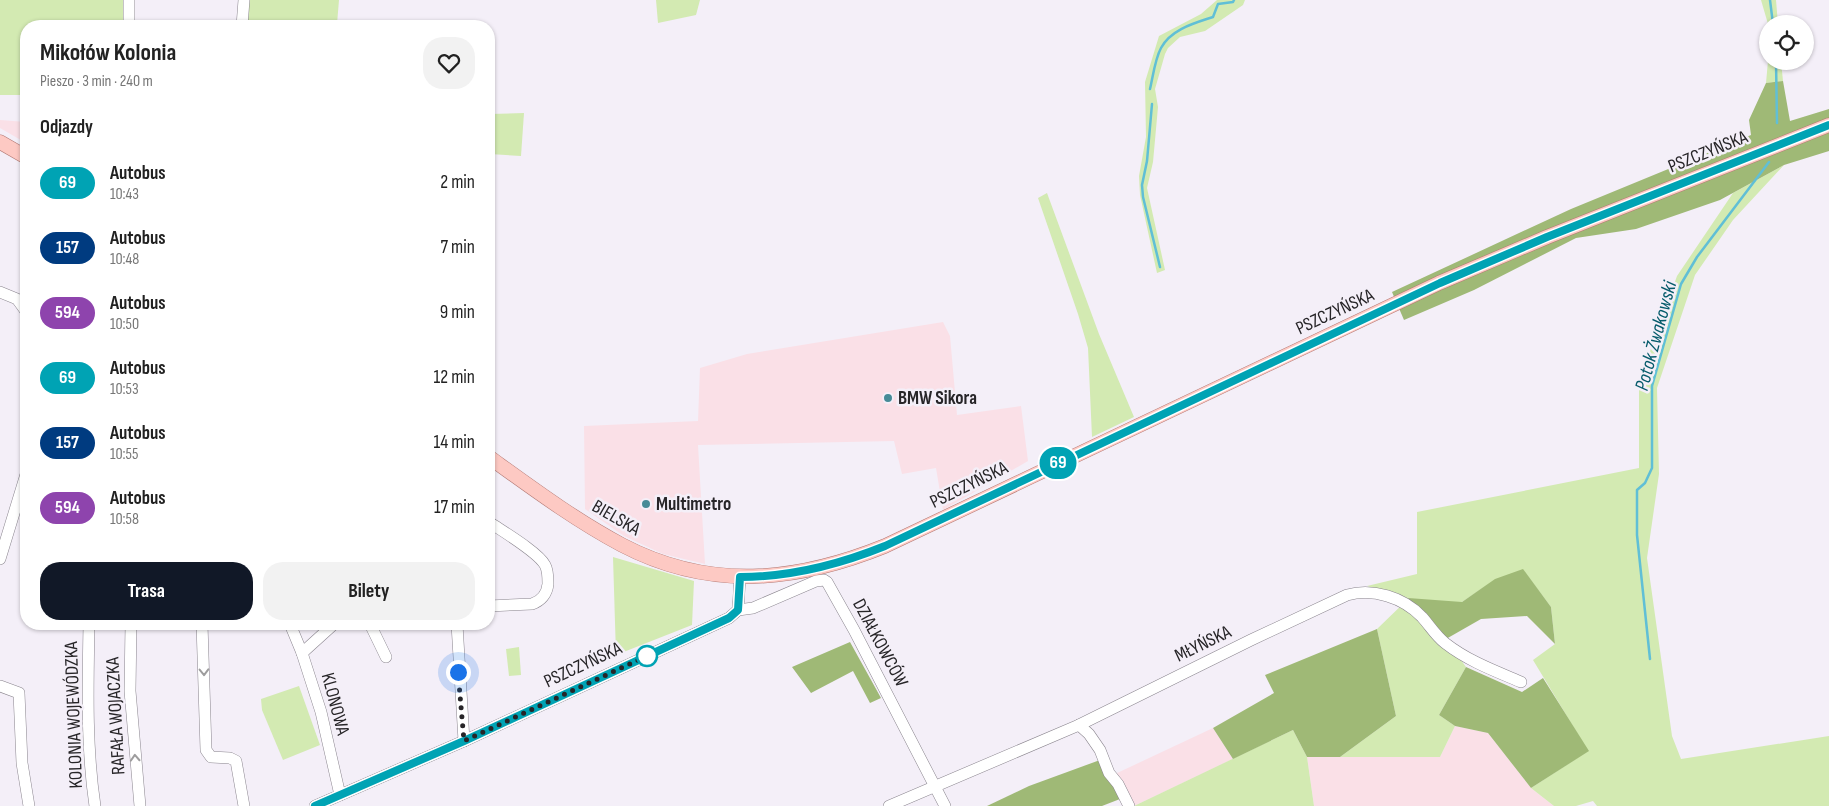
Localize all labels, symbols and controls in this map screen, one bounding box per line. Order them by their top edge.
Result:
map controls [1759,15,1814,70]
button: locate [1759,15,1814,70]
button: heart [423,37,475,89]
text: Mikołów Kolonia [40,38,176,67]
text: Pieszo · 3 min · 240 m [40,72,153,91]
text: Odjazdy [40,116,93,139]
street label: PSZCZYŃSKA [1665,125,1752,178]
text: Autobus [110,162,166,185]
text: 2 min [440,171,475,194]
text: 69 [59,172,76,193]
text: 10:43 [110,185,139,204]
text: Autobus [110,227,166,250]
text: 7 min [441,236,475,259]
text: 157 [56,237,79,258]
text: 10:48 [110,250,139,269]
water label: Potok Żwakowski [1630,277,1682,393]
street label: PSZCZYŃSKA [1292,284,1379,340]
text: Autobus [110,292,166,315]
text: 9 min [440,301,475,324]
text: 594 [55,302,80,323]
text: 10:50 [110,315,139,334]
text: Autobus [110,357,166,380]
text: 12 min [433,366,475,389]
text: 69 [59,367,76,388]
text: 10:53 [110,380,139,399]
place label: BMW Sikora [898,387,977,410]
marker: BMW Sikora [882,392,894,404]
text: Autobus [110,422,166,445]
text: 14 min [434,431,475,454]
text: 157 [56,432,79,453]
text: 10:55 [110,445,138,464]
line badge: 69 [1036,447,1080,479]
text: 69 [1050,452,1066,473]
street label: PSZCZYŃSKA [926,456,1012,514]
text: Autobus [110,487,166,510]
place label: Multimetro [656,493,731,516]
street label: BIELSKA [588,495,645,541]
text: 17 min [434,496,475,519]
text: 594 [55,497,80,518]
marker: Multimetro [640,498,652,510]
text: 10:58 [110,510,139,529]
button: Trasa [40,562,253,620]
button: Bilety [263,562,475,620]
street label: DZIAŁKOWCÓW [847,595,913,692]
street label: MŁYŃSKA [1171,620,1236,667]
street label: PSZCZYŃSKA [540,637,627,693]
street label: KOLONIA WOJEWÓDZKA [60,640,88,789]
unlabelled marker [636,645,658,667]
street label: RAFAŁA WOJACZKA [101,656,131,775]
your location [446,660,471,685]
one-way arrow [199,669,209,677]
street label: KLONOWA [316,670,355,739]
one-way arrow [130,753,141,761]

